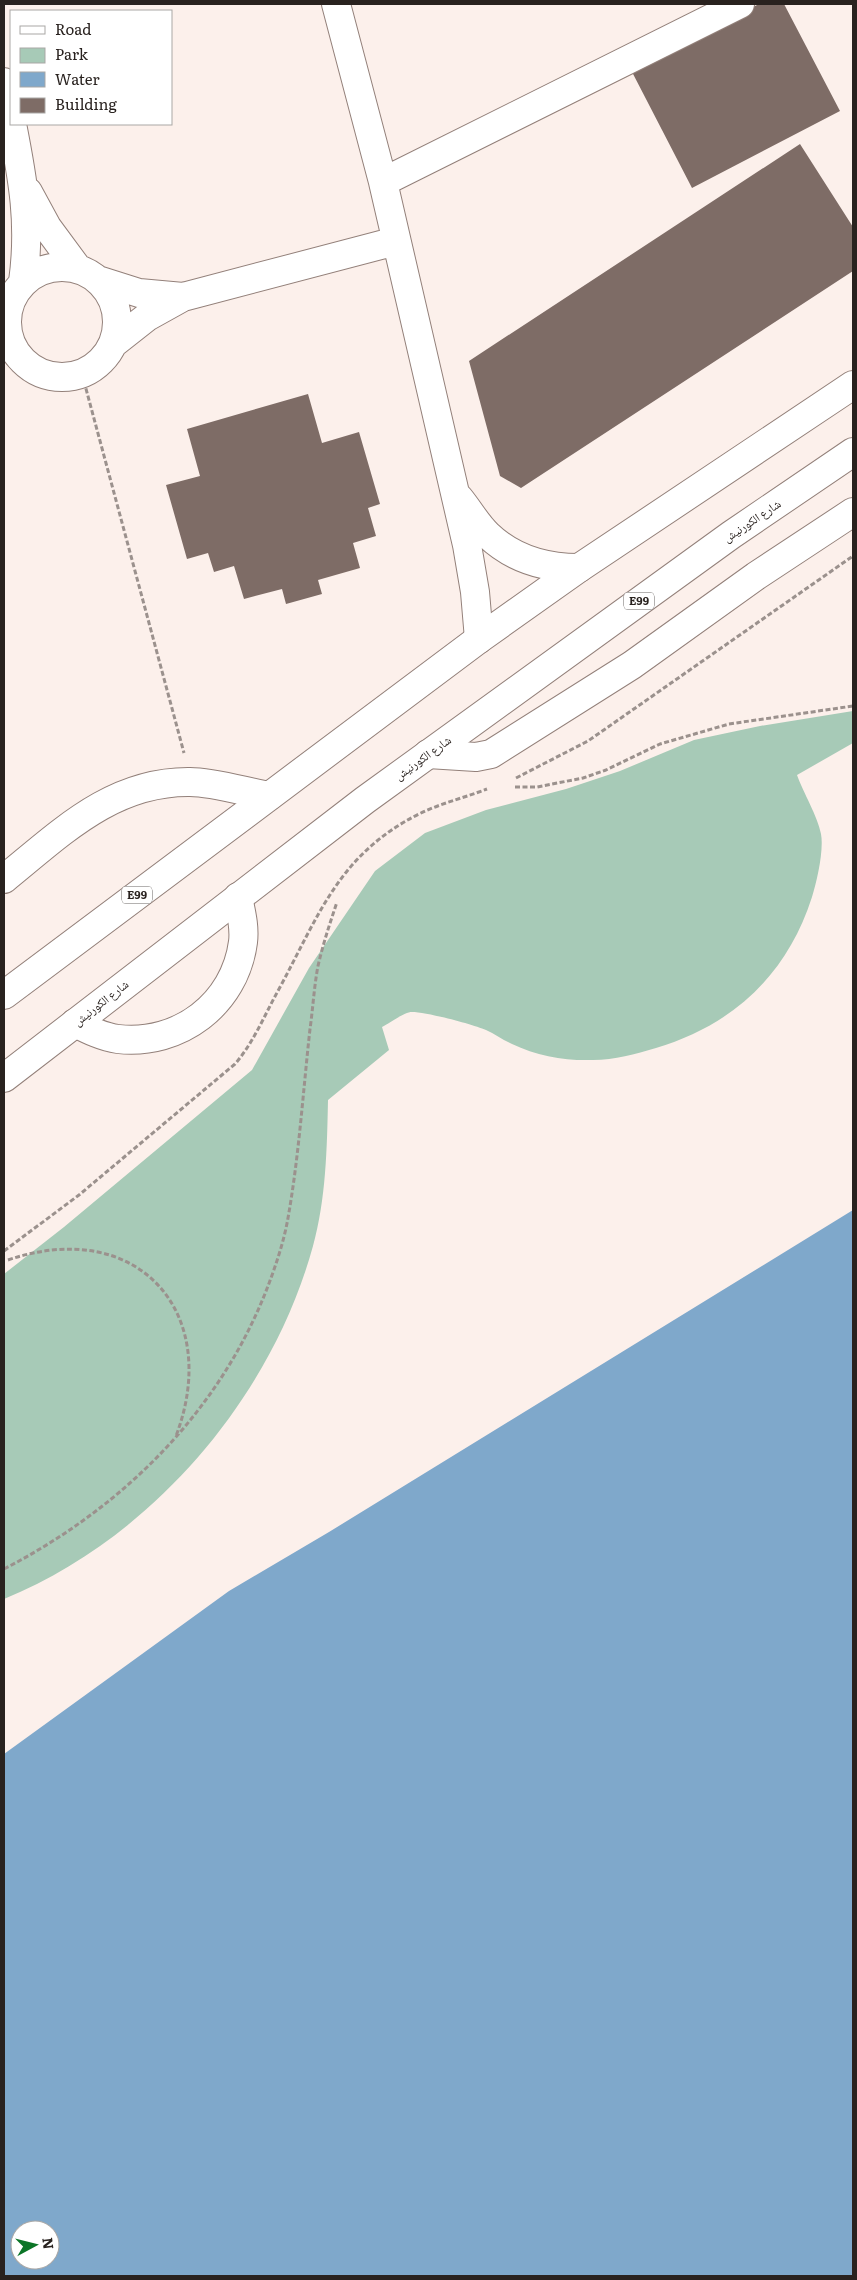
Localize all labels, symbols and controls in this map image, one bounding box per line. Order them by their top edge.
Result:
legend [10,10,172,125]
text: Road [55,17,91,40]
text: Park [55,42,89,65]
text: Water [55,67,100,90]
text: Building [55,92,117,115]
street label: شارع الكورنيش [719,494,784,546]
road number: E99 [624,592,654,610]
street label: شارع الكورنيش [390,730,455,784]
road number: E99 [122,886,152,904]
street label: شارع الكورنيش [69,975,132,1030]
north arrow [10,2220,60,2270]
text: N [38,2236,60,2251]

